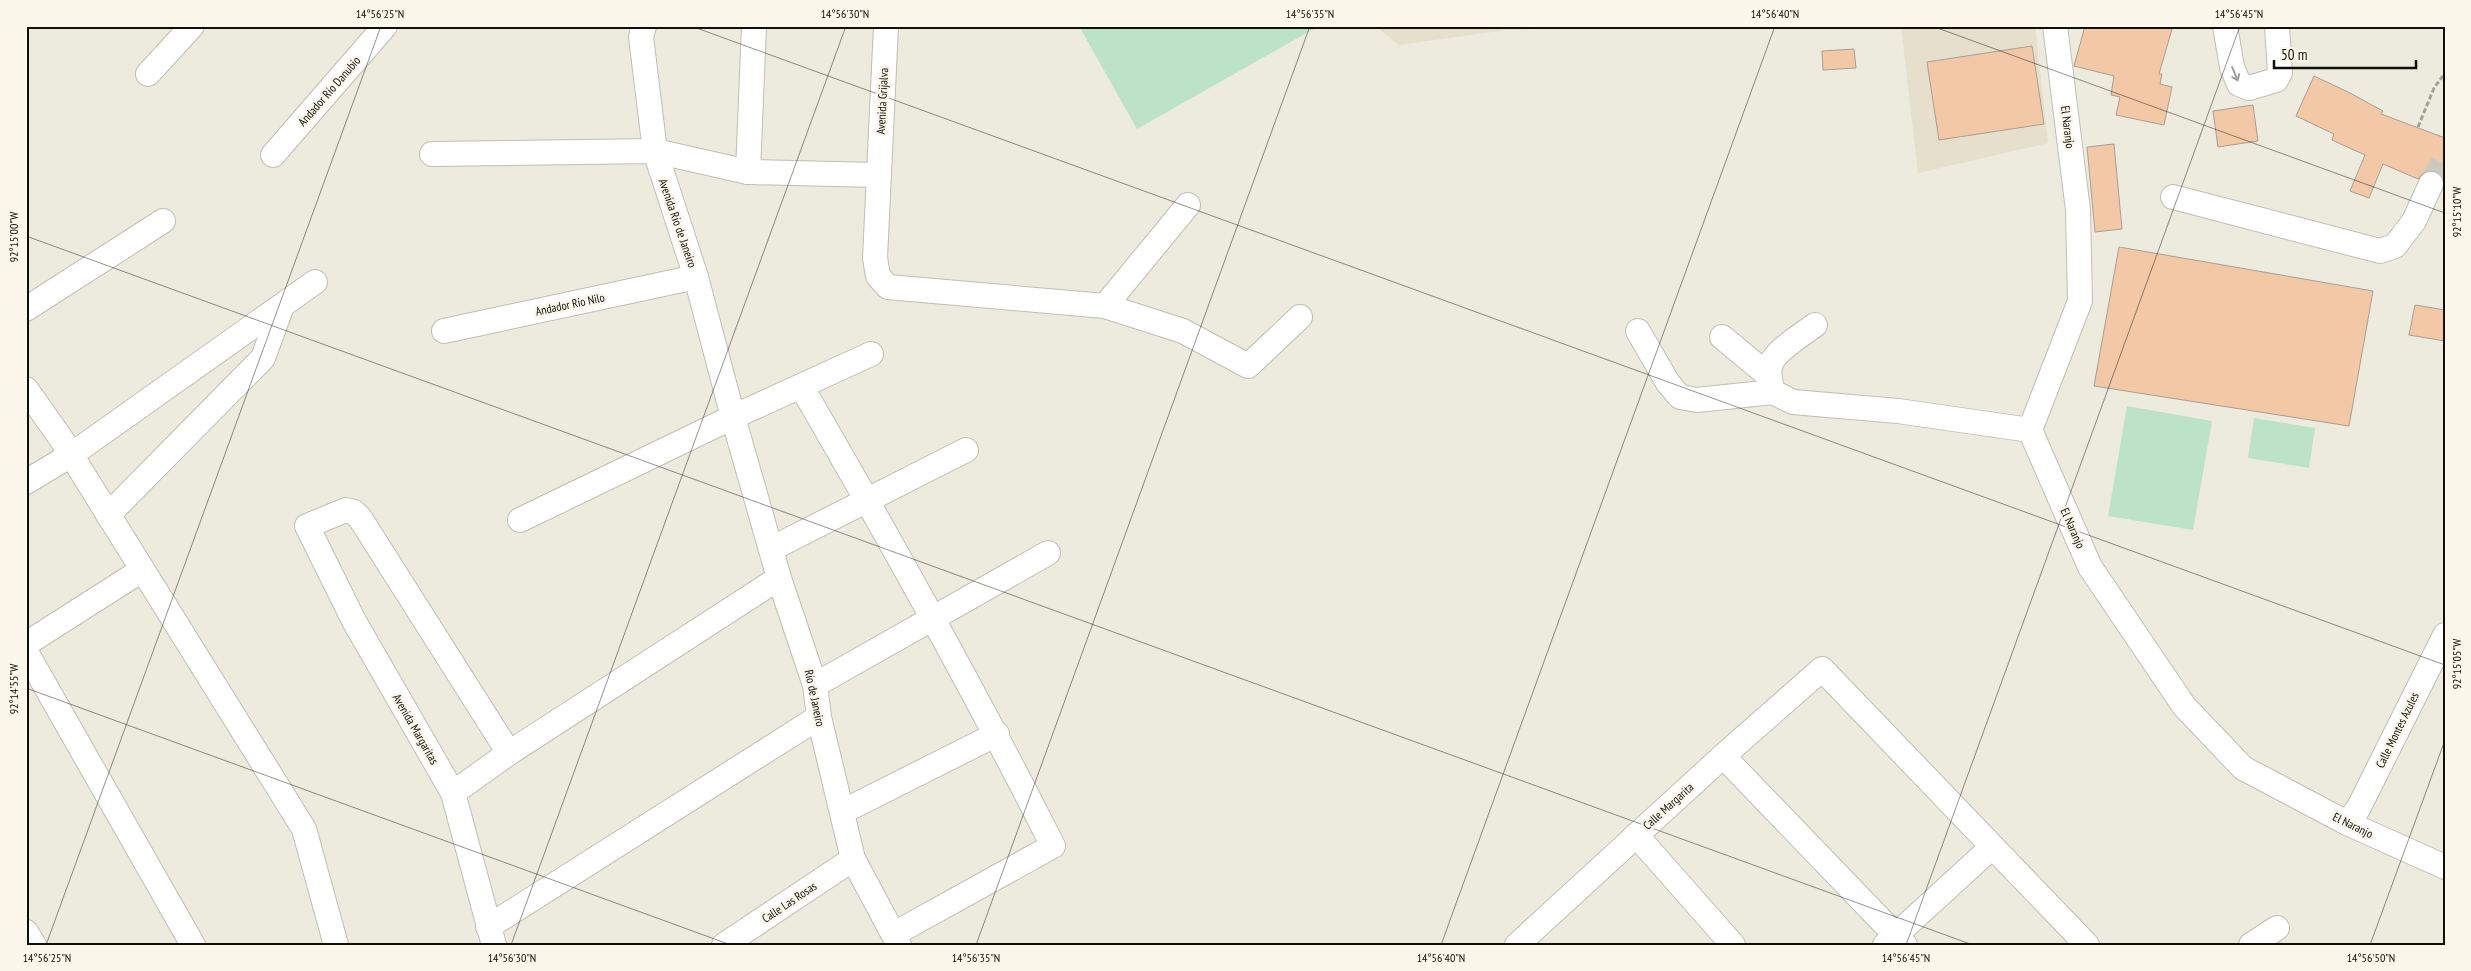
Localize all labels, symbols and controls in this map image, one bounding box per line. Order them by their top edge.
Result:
text: 14°56'25"N [356,6,404,21]
text: 14°56'30"N [821,6,869,21]
text: 14°56'35"N [1286,6,1334,21]
text: 14°56'40"N [1751,6,1799,21]
text: 14°56'45"N [2215,6,2263,21]
scale bar [2274,38,2416,70]
text: 50 m [2281,45,2307,64]
street label: Andador Río Danubio [295,53,363,129]
one-way arrow [2231,66,2240,81]
street label: Avenida Grijalva [873,67,891,135]
street label: El Naranjo [2058,105,2078,149]
street label: Avenida Río de Janeiro [656,177,700,269]
text: 92°15'10"W [2449,187,2464,237]
text: 92°15'00"W [6,212,21,262]
street label: Andador Río Nilo [534,289,606,319]
street label: El Naranjo [2057,505,2089,551]
text: 92°15'05"W [2449,639,2464,689]
text: 92°14'55"W [6,664,21,714]
street label: Río de Janeiro [802,668,828,728]
street label: Calle Montes Azules [2372,690,2422,770]
street label: Avenida Margaritas [390,691,442,767]
street label: Calle Margarita [1640,779,1697,833]
street label: El Naranjo [2330,809,2376,841]
street label: Calle Las Rosas [759,878,819,926]
text: 14°56'25"N [23,950,71,965]
text: 14°56'30"N [488,950,536,965]
text: 14°56'35"N [952,950,1000,965]
text: 14°56'40"N [1417,950,1465,965]
text: 14°56'45"N [1882,950,1930,965]
text: 14°56'50"N [2347,950,2395,965]

